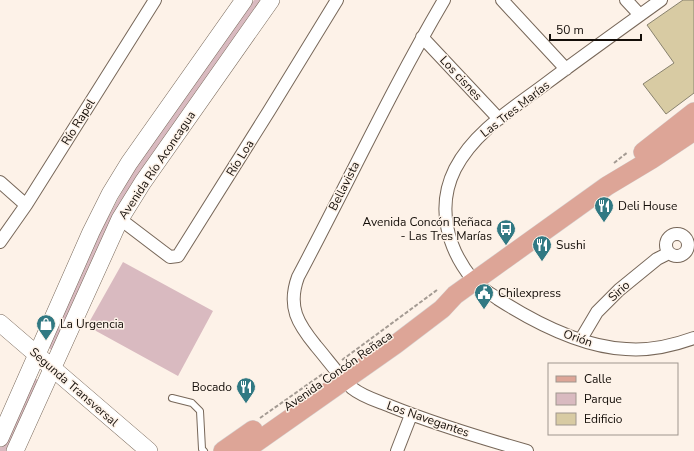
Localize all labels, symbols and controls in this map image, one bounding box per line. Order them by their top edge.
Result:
scale bar [550,16,641,42]
text: 50 m [556,22,584,38]
street label: Los cisnes [436,52,486,104]
street label: Las Tres Marías [477,77,553,141]
street label: Río Rapel [57,95,99,148]
street label: Avenida Río Aconcagua [115,108,199,222]
street label: Río Loa [223,137,257,179]
street label: Bellavista [325,159,363,213]
restaurant icon: Deli House [593,195,615,223]
place label: Deli House [618,198,677,214]
place label: Avenida Concón Reñaca - Las Tres Marías [363,214,492,244]
bus stop icon: Avenida Concón Reñaca - Las Tres Marías [495,218,517,246]
restaurant icon: Sushi [531,234,553,262]
place label: Sushi [556,237,585,253]
street label: Sirio [605,277,633,305]
public building icon: Chilexpress [473,282,495,310]
place label: Chilexpress [498,285,561,301]
shop icon: La Urgencia [35,313,57,341]
place label: La Urgencia [60,316,124,332]
street label: Orión [561,326,595,350]
street label: Avenida Concón Reñaca [280,327,396,415]
street label: Segunda Transversal [26,344,122,430]
legend [548,363,678,435]
text: Calle [584,371,612,387]
restaurant icon: Bocado [235,376,257,404]
place label: Bocado [192,379,232,395]
text: Parque [584,391,622,407]
street label: Los Navegantes [385,397,472,441]
text: Edificio [584,411,623,427]

